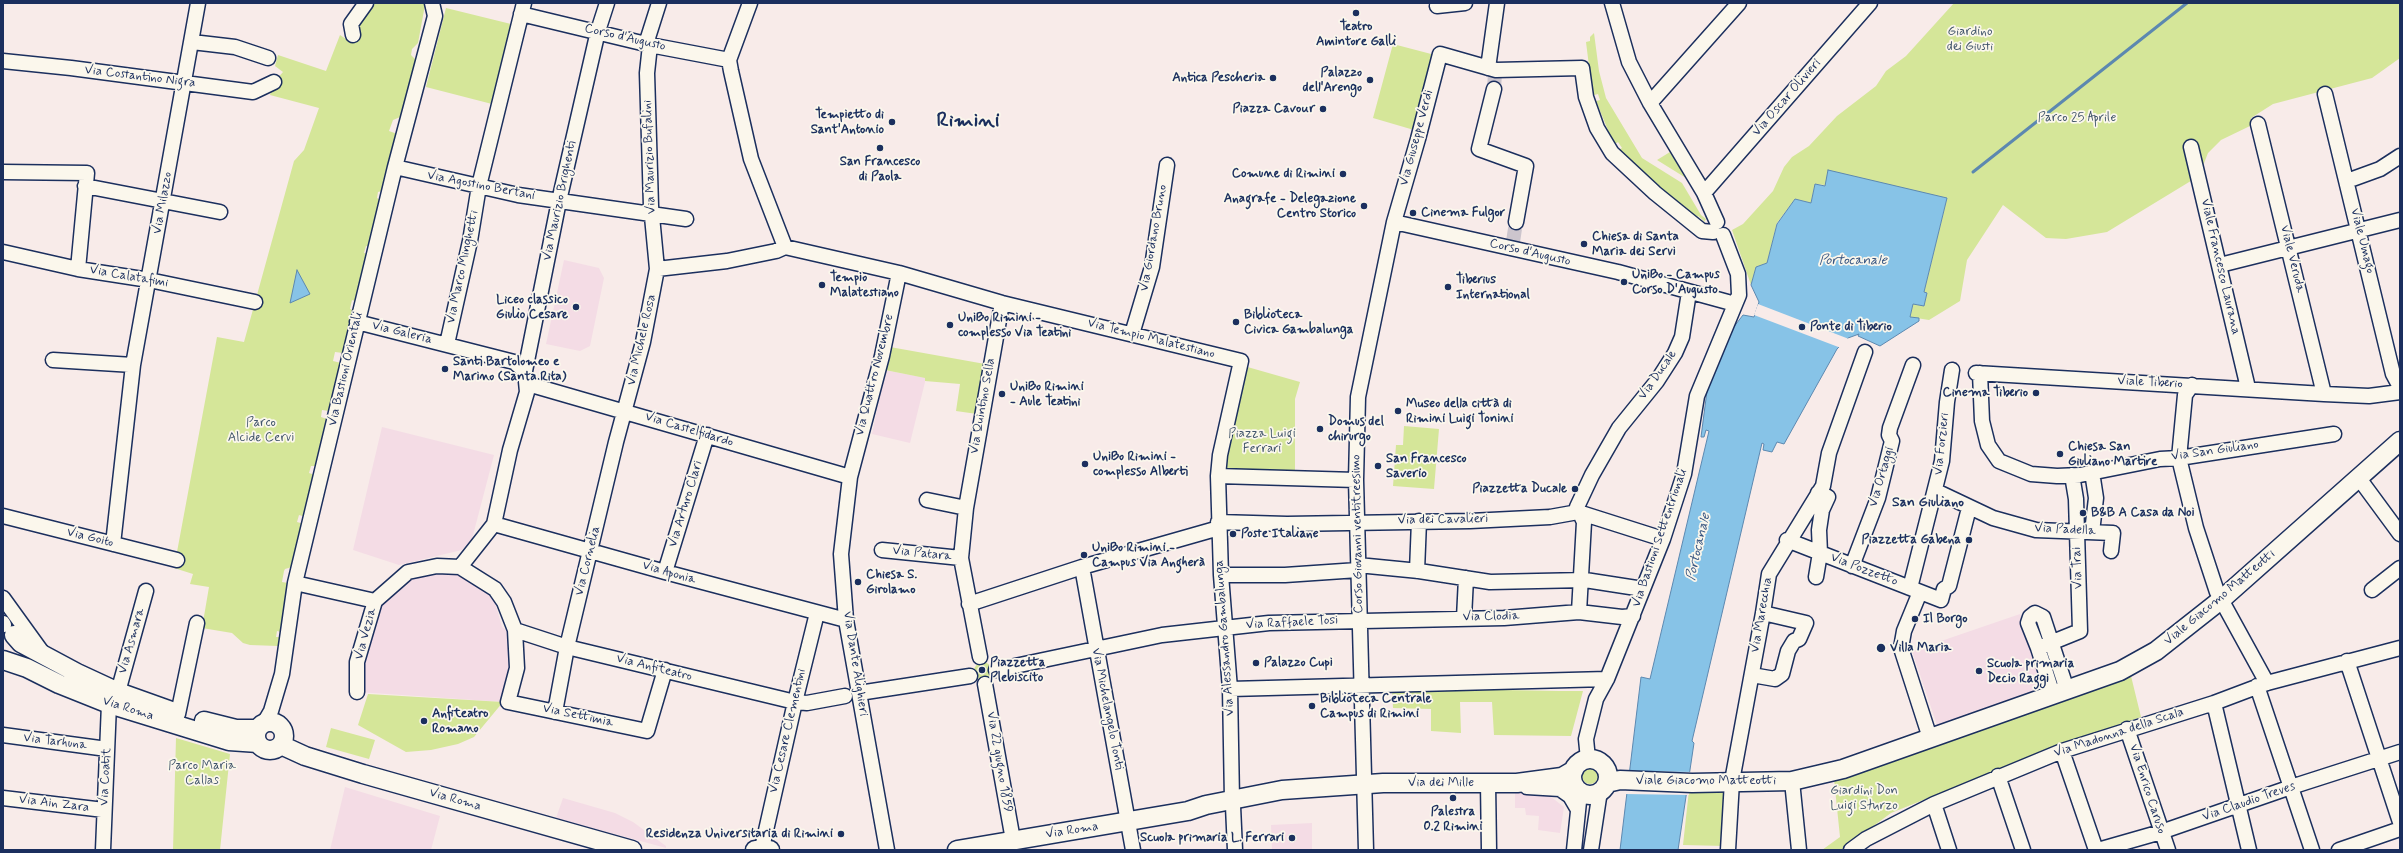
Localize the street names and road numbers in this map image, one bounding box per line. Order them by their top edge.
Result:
street label: Corso d'Augusto [583,21,667,55]
street label: Via Oscar Olivieri [1749,56,1825,140]
street label: Via Costantino Nigra [84,62,196,92]
street label: Via Giuseppe Verdi [1397,88,1437,188]
street label: Via Maurizio Bufalini [640,100,660,214]
street label: Via Maurizio Brighenti [540,140,580,262]
street label: Via Agostino Bertani [426,168,536,204]
street label: Via Milazzo [150,171,176,235]
street label: Via Giordano Bruno [1137,183,1171,293]
street label: Viale Francesco Laurana [2197,197,2243,337]
street label: Viale Umago [2346,207,2378,275]
street label: Via Marco Minghetti [443,209,483,325]
street label: Viale Veruda [2276,224,2308,294]
street label: Corso d'Augusto [1488,236,1572,270]
street label: Via Calatafimi [88,262,170,292]
street label: Via Michele Rosa [624,293,660,387]
street label: Via Bastioni Orientali [325,310,367,428]
street label: Via Quattro Novembre [852,312,898,438]
street label: Via Tempio Malatestiano [1086,316,1216,362]
street label: Via Galeria [370,318,434,348]
street label: Via Ducale [1635,347,1681,403]
street label: Via Quintino Sella [967,357,999,455]
street label: Viale Tiberio [2117,374,2183,392]
street label: Via Castelfidardo [643,409,735,451]
street label: Via Forzieri [1931,412,1953,476]
street label: Via San Giuliano [2170,437,2260,465]
street label: Via Ortaggi [1866,445,1898,509]
street label: Corso Giovanni ventitreesimo [1349,454,1367,614]
street label: Via Arturo Clari [665,459,707,549]
street label: Via Bastioni Settentrionali [1629,467,1691,609]
street label: Via dei Cavalieri [1398,511,1488,529]
street label: Via Padella [2034,521,2096,539]
street label: Via Cornelia [572,524,604,598]
street label: Via Goito [65,525,115,551]
street label: Via Patara [892,543,952,565]
street label: Via Trai [2069,547,2087,589]
street label: Viale Giacomo Matteotti [2161,547,2279,649]
street label: Via Pozzetto [1828,550,1900,590]
street label: Via Aponia [640,558,698,588]
street label: Via Alessandro Gambalunga [1212,560,1238,716]
street label: Via Marecchia [1748,576,1776,654]
street label: Via Asmara [115,606,149,676]
street label: Via Vezia [352,606,380,662]
street label: Via Clodia [1462,609,1520,625]
street label: Via Dante Alighieri [839,610,871,718]
street label: Via Raffaele Tosi [1245,613,1339,633]
street label: Via Michelangelo Tonti [1088,647,1126,771]
street label: Via Anfiteatro [614,651,694,685]
street label: Via Cesare Clementini [766,667,810,795]
street label: Via Roma [100,693,156,725]
street label: Via Settimia [541,701,615,731]
street label: Via Madonna della Scala [2052,705,2186,761]
street label: Via 22 giugno 1859 [982,710,1016,814]
street label: Via Tarhuna [22,730,88,754]
street label: Via Enrico Caruso [2125,742,2169,836]
street label: Via Coatit [97,748,115,806]
street label: Viale Giacomo Matteotti [1636,773,1776,789]
street label: Via dei Mille [1408,775,1474,791]
street label: Via Claudio Treves [2200,779,2298,825]
street label: Via Roma [427,785,483,815]
street label: Via Ain Zara [18,792,90,816]
street label: Via Roma [1045,819,1099,843]

